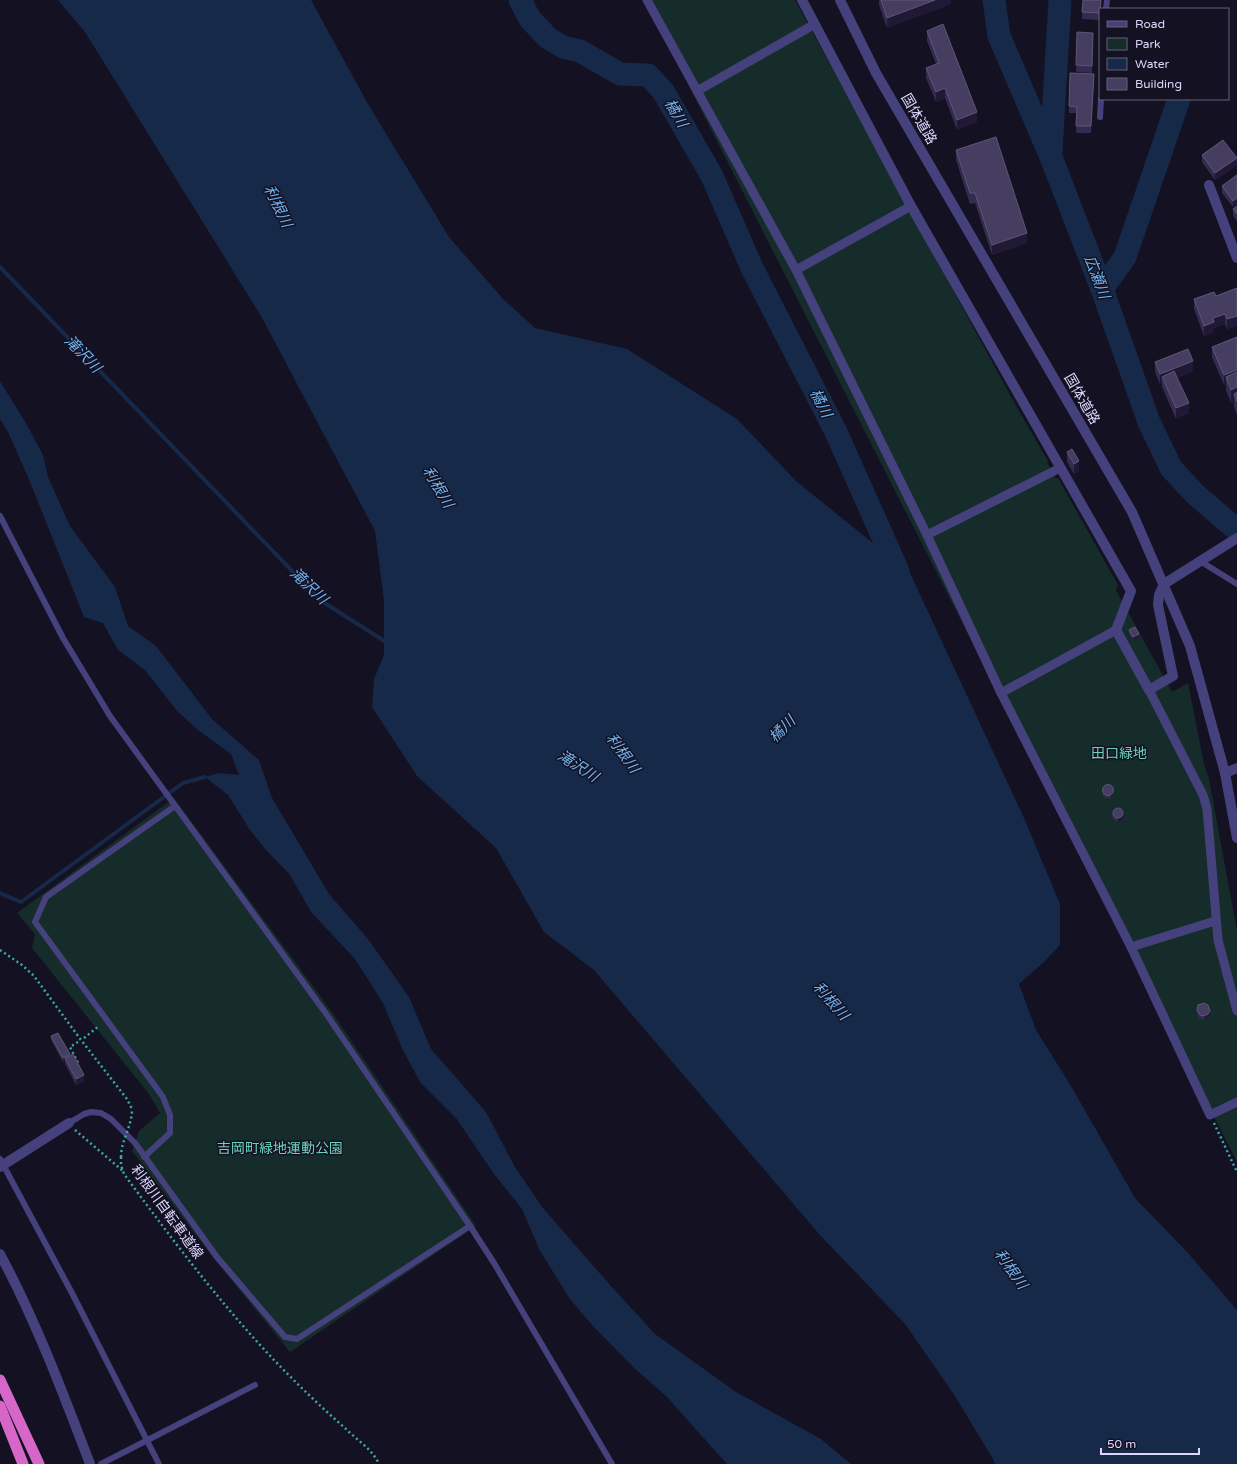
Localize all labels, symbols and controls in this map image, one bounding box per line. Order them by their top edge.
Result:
legend [1099,8,1229,100]
text: Road [1135,17,1165,31]
text: Park [1135,37,1161,51]
text: Water [1135,57,1170,71]
text: Building [1135,77,1182,91]
street label: 国体道路 [898,91,940,147]
water label: 橘川 [661,96,692,132]
water label: 利根川 [260,182,297,232]
water label: 広瀬川 [1081,253,1114,303]
water label: 滝沢川 [61,332,106,378]
street label: 国体道路 [1061,371,1103,427]
water label: 橘川 [806,386,837,422]
water label: 利根川 [419,463,458,513]
water label: 滝沢川 [286,564,333,609]
water label: 橘川 [765,711,800,746]
water label: 利根川 [602,730,645,778]
park label: 田口緑地 [1091,745,1147,762]
water label: 滝沢川 [554,746,603,787]
water label: 利根川 [809,978,854,1025]
park label: 吉岡町緑地運動公園 [217,1140,343,1157]
street label: 利根川自転車道線 [127,1162,207,1262]
water label: 利根川 [991,1245,1032,1294]
scale bar [1101,1430,1199,1456]
text: 50 m [1107,1437,1136,1451]

